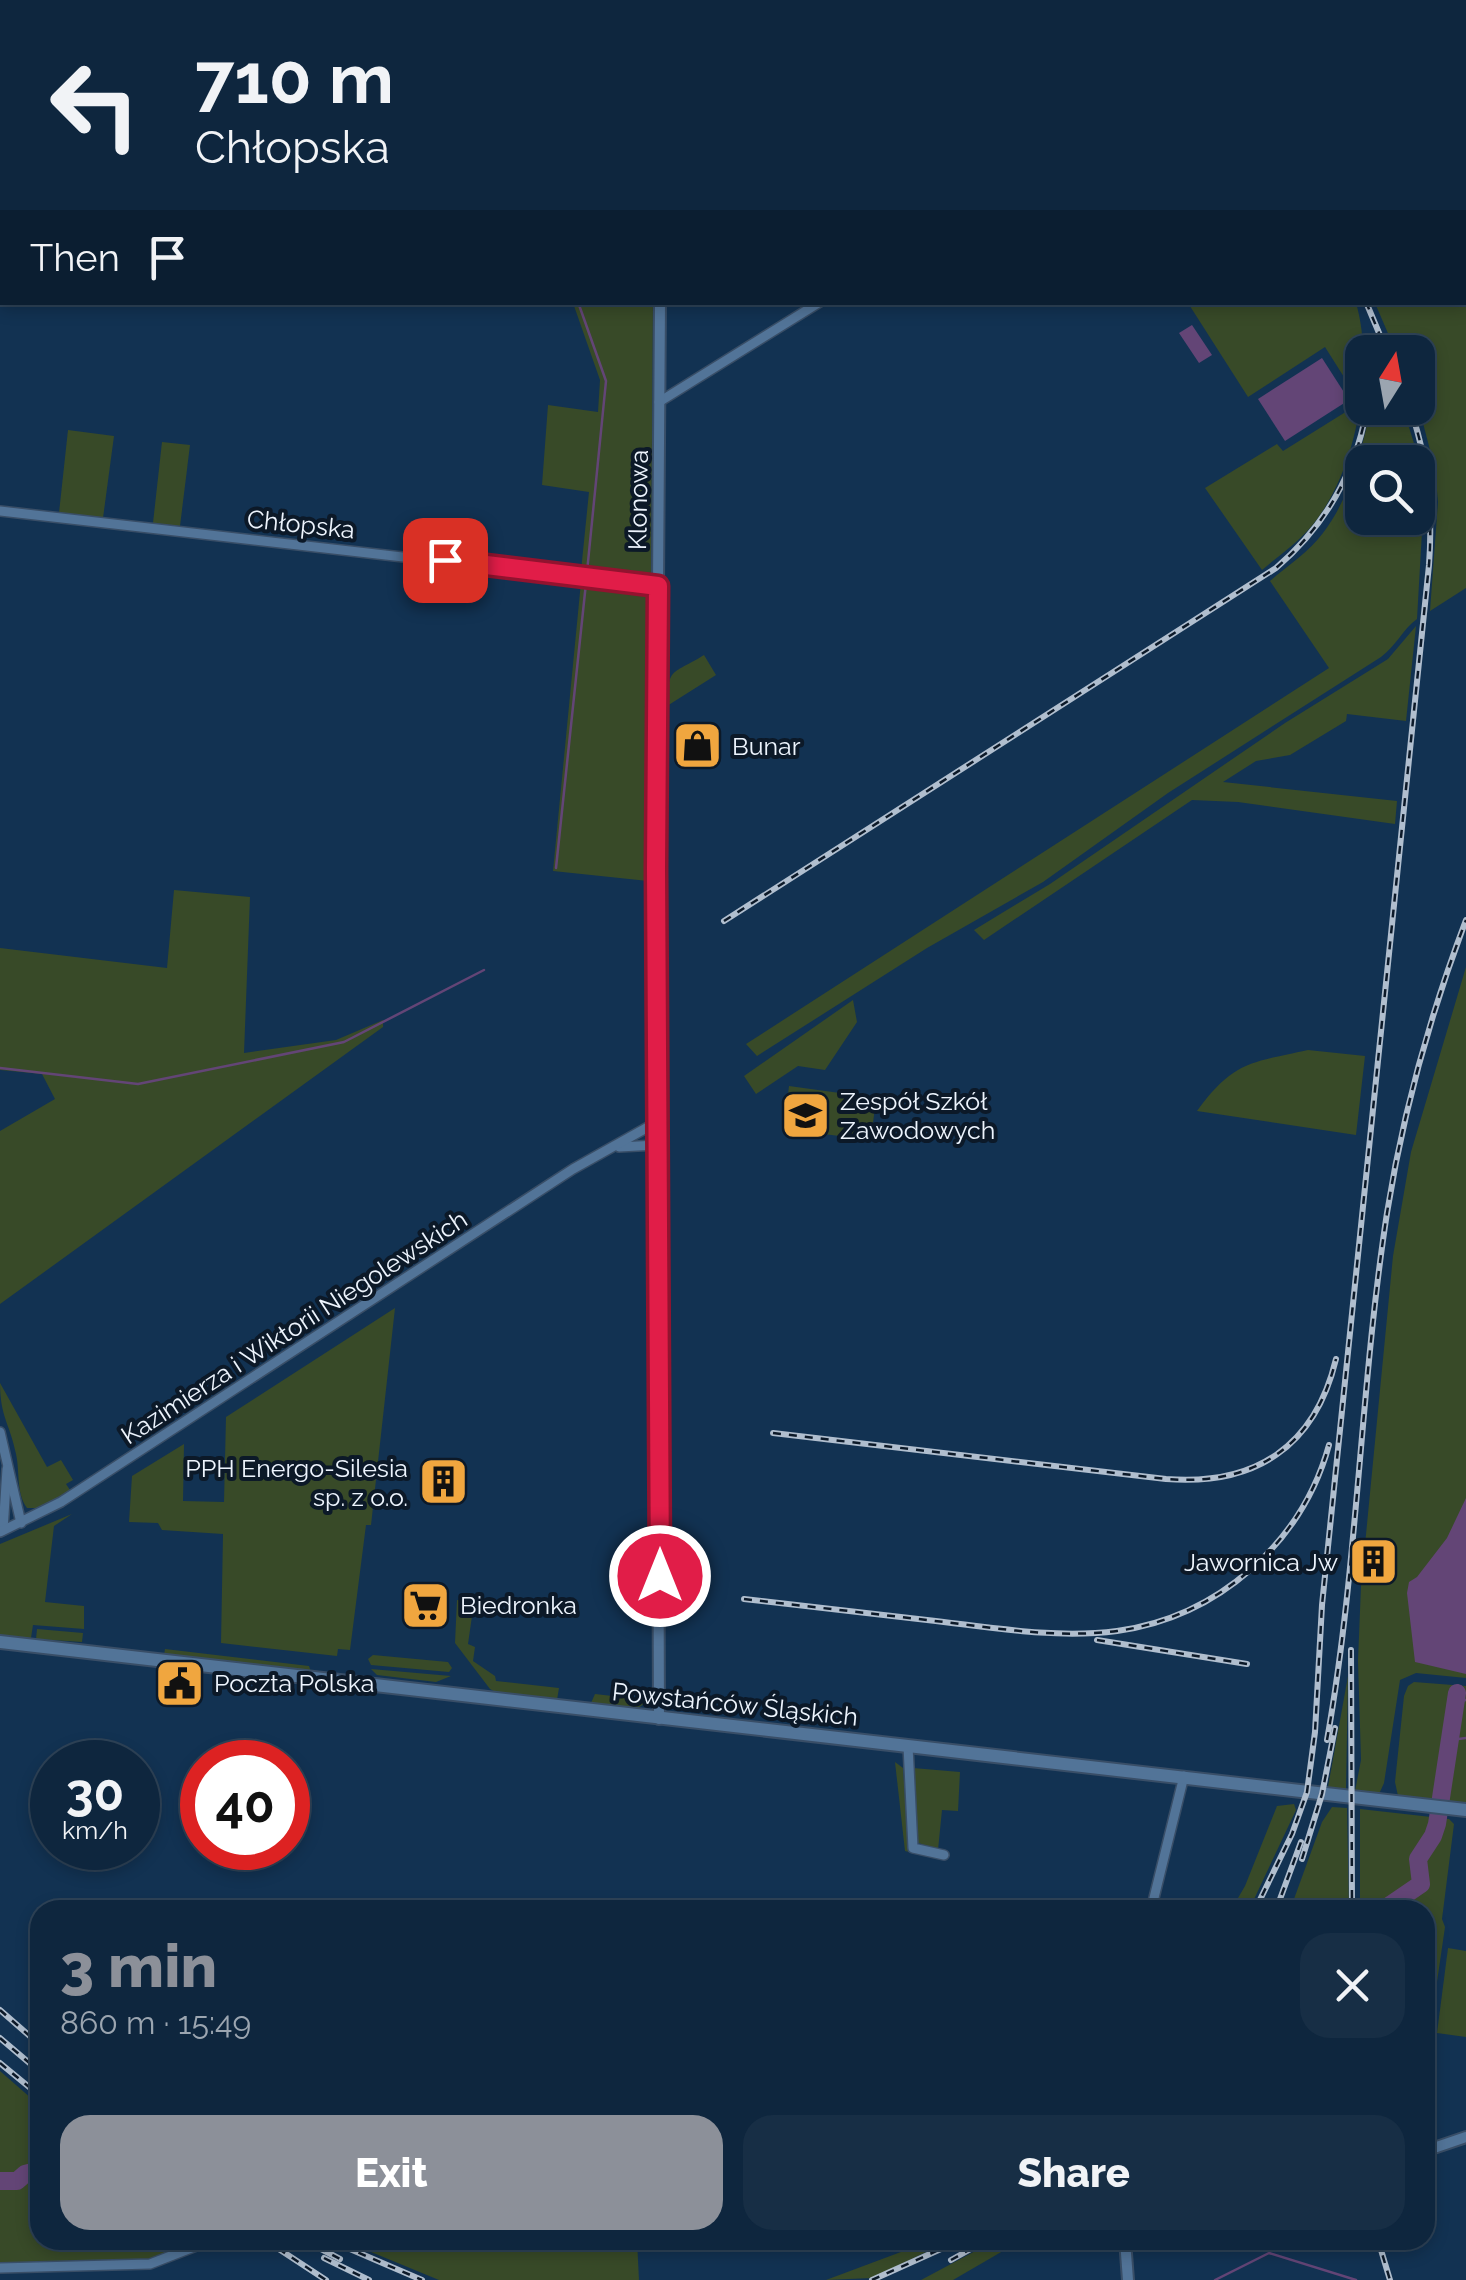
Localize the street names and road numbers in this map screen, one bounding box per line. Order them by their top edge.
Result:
street label: Klonowa [622,450,654,550]
street label: Chłopska [246,503,356,545]
street label: Kazimierza i Wiktorii Niegolewskich [115,1204,473,1450]
street label: Powstańców Śląskich [611,1676,859,1732]

